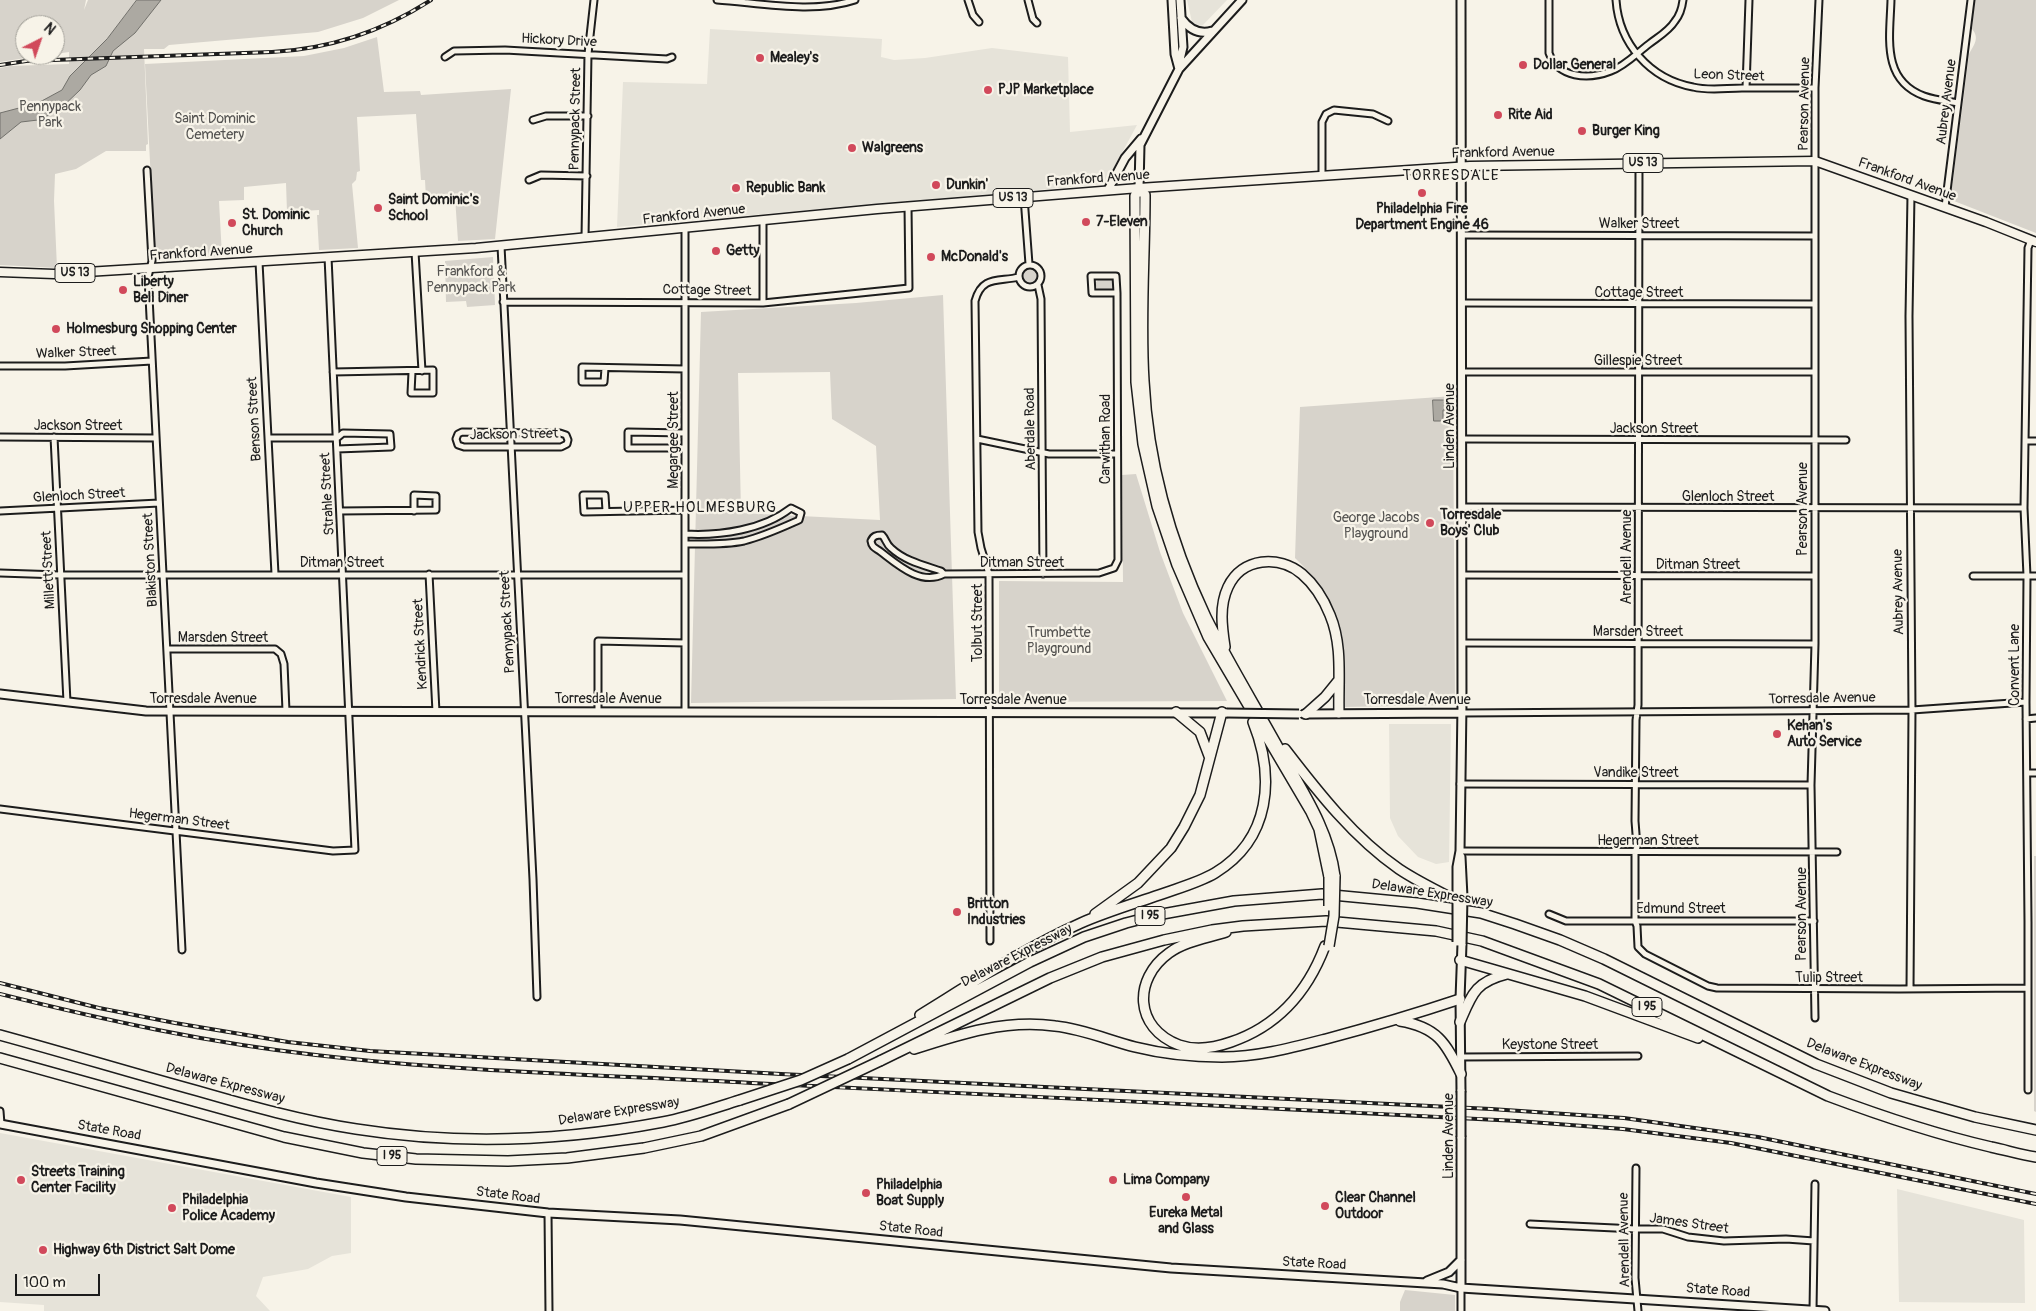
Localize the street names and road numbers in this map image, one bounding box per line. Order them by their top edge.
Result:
street label: Hickory Drive [521,31,597,51]
street label: Pearson Avenue [1796,57,1814,151]
street label: Aubrey Avenue [1933,58,1961,146]
street label: Leon Street [1693,66,1765,86]
street label: Pennypack Street [567,67,585,171]
street label: Frankford Avenue [1451,144,1555,162]
road number: US 13 [1623,154,1663,172]
street label: Frankford Avenue [1856,154,1958,206]
street label: Frankford Avenue [1046,167,1150,191]
road number: US 13 [993,188,1033,208]
street label: Frankford Avenue [642,201,746,229]
street label: Walker Street [1599,216,1679,232]
street label: Frankford Avenue [149,241,253,265]
road number: US 13 [55,264,95,282]
street label: Cottage Street [662,282,752,300]
street label: Cottage Street [1595,285,1683,301]
street label: Walker Street [35,343,117,363]
street label: Gillespie Street [1594,353,1682,369]
street label: Benson Street [244,376,266,462]
street label: Linden Avenue [1442,383,1458,469]
street label: Aberdale Road [1022,387,1040,471]
street label: Megargee Street [666,391,682,489]
street label: Carwithan Road [1098,394,1114,484]
street label: Jackson Street [34,418,122,434]
street label: Jackson Street [1610,421,1698,437]
street label: Jackson Street [469,426,559,444]
street label: Strahle Street [317,452,339,536]
street label: Pearson Avenue [1795,462,1811,556]
street label: Glenloch Street [32,485,126,507]
street label: Glenloch Street [1682,489,1774,505]
street label: Arendell Avenue [1619,510,1635,604]
street label: Blakiston Street [140,512,162,608]
street label: Millett Street [39,530,59,610]
street label: Aubrey Avenue [1890,549,1908,635]
street label: Ditman Street [300,555,384,571]
street label: Ditman Street [980,555,1064,571]
street label: Ditman Street [1656,557,1740,573]
street label: Pennypack Street [497,570,519,674]
street label: Tolbut Street [970,584,986,662]
street label: Kendrick Street [410,598,432,690]
street label: Marsden Street [1593,624,1683,640]
street label: Convent Lane [2007,624,2023,706]
street label: Marsden Street [178,630,268,646]
street label: Torresdale Avenue [1768,690,1876,708]
street label: Torresdale Avenue [149,691,257,707]
street label: Torresdale Avenue [554,691,662,707]
street label: Torresdale Avenue [959,692,1067,708]
street label: Torresdale Avenue [1363,692,1471,708]
street label: Vandike Street [1593,765,1679,781]
street label: Hegerman Street [128,805,230,835]
street label: Hegerman Street [1597,833,1699,849]
street label: Pearson Avenue [1794,867,1810,961]
street label: Delaware Expressway [1370,876,1494,912]
street label: Edmund Street [1636,901,1726,917]
road number: I 95 [1135,906,1165,926]
street label: Delaware Expressway [959,921,1075,991]
street label: Tulip Street [1795,970,1863,986]
road number: I 95 [1632,998,1662,1016]
street label: Delaware Expressway [1804,1035,1924,1095]
street label: Keystone Street [1502,1037,1598,1053]
street label: Delaware Expressway [164,1060,286,1108]
street label: Linden Avenue [1441,1093,1457,1179]
street label: Delaware Expressway [557,1094,681,1130]
street label: State Road [76,1117,142,1145]
road number: I 95 [377,1146,407,1166]
street label: State Road [475,1184,541,1208]
street label: Arendell Avenue [1616,1192,1634,1288]
street label: James Street [1648,1210,1730,1238]
street label: State Road [878,1218,944,1242]
street label: State Road [1281,1254,1347,1274]
street label: State Road [1685,1280,1751,1302]

